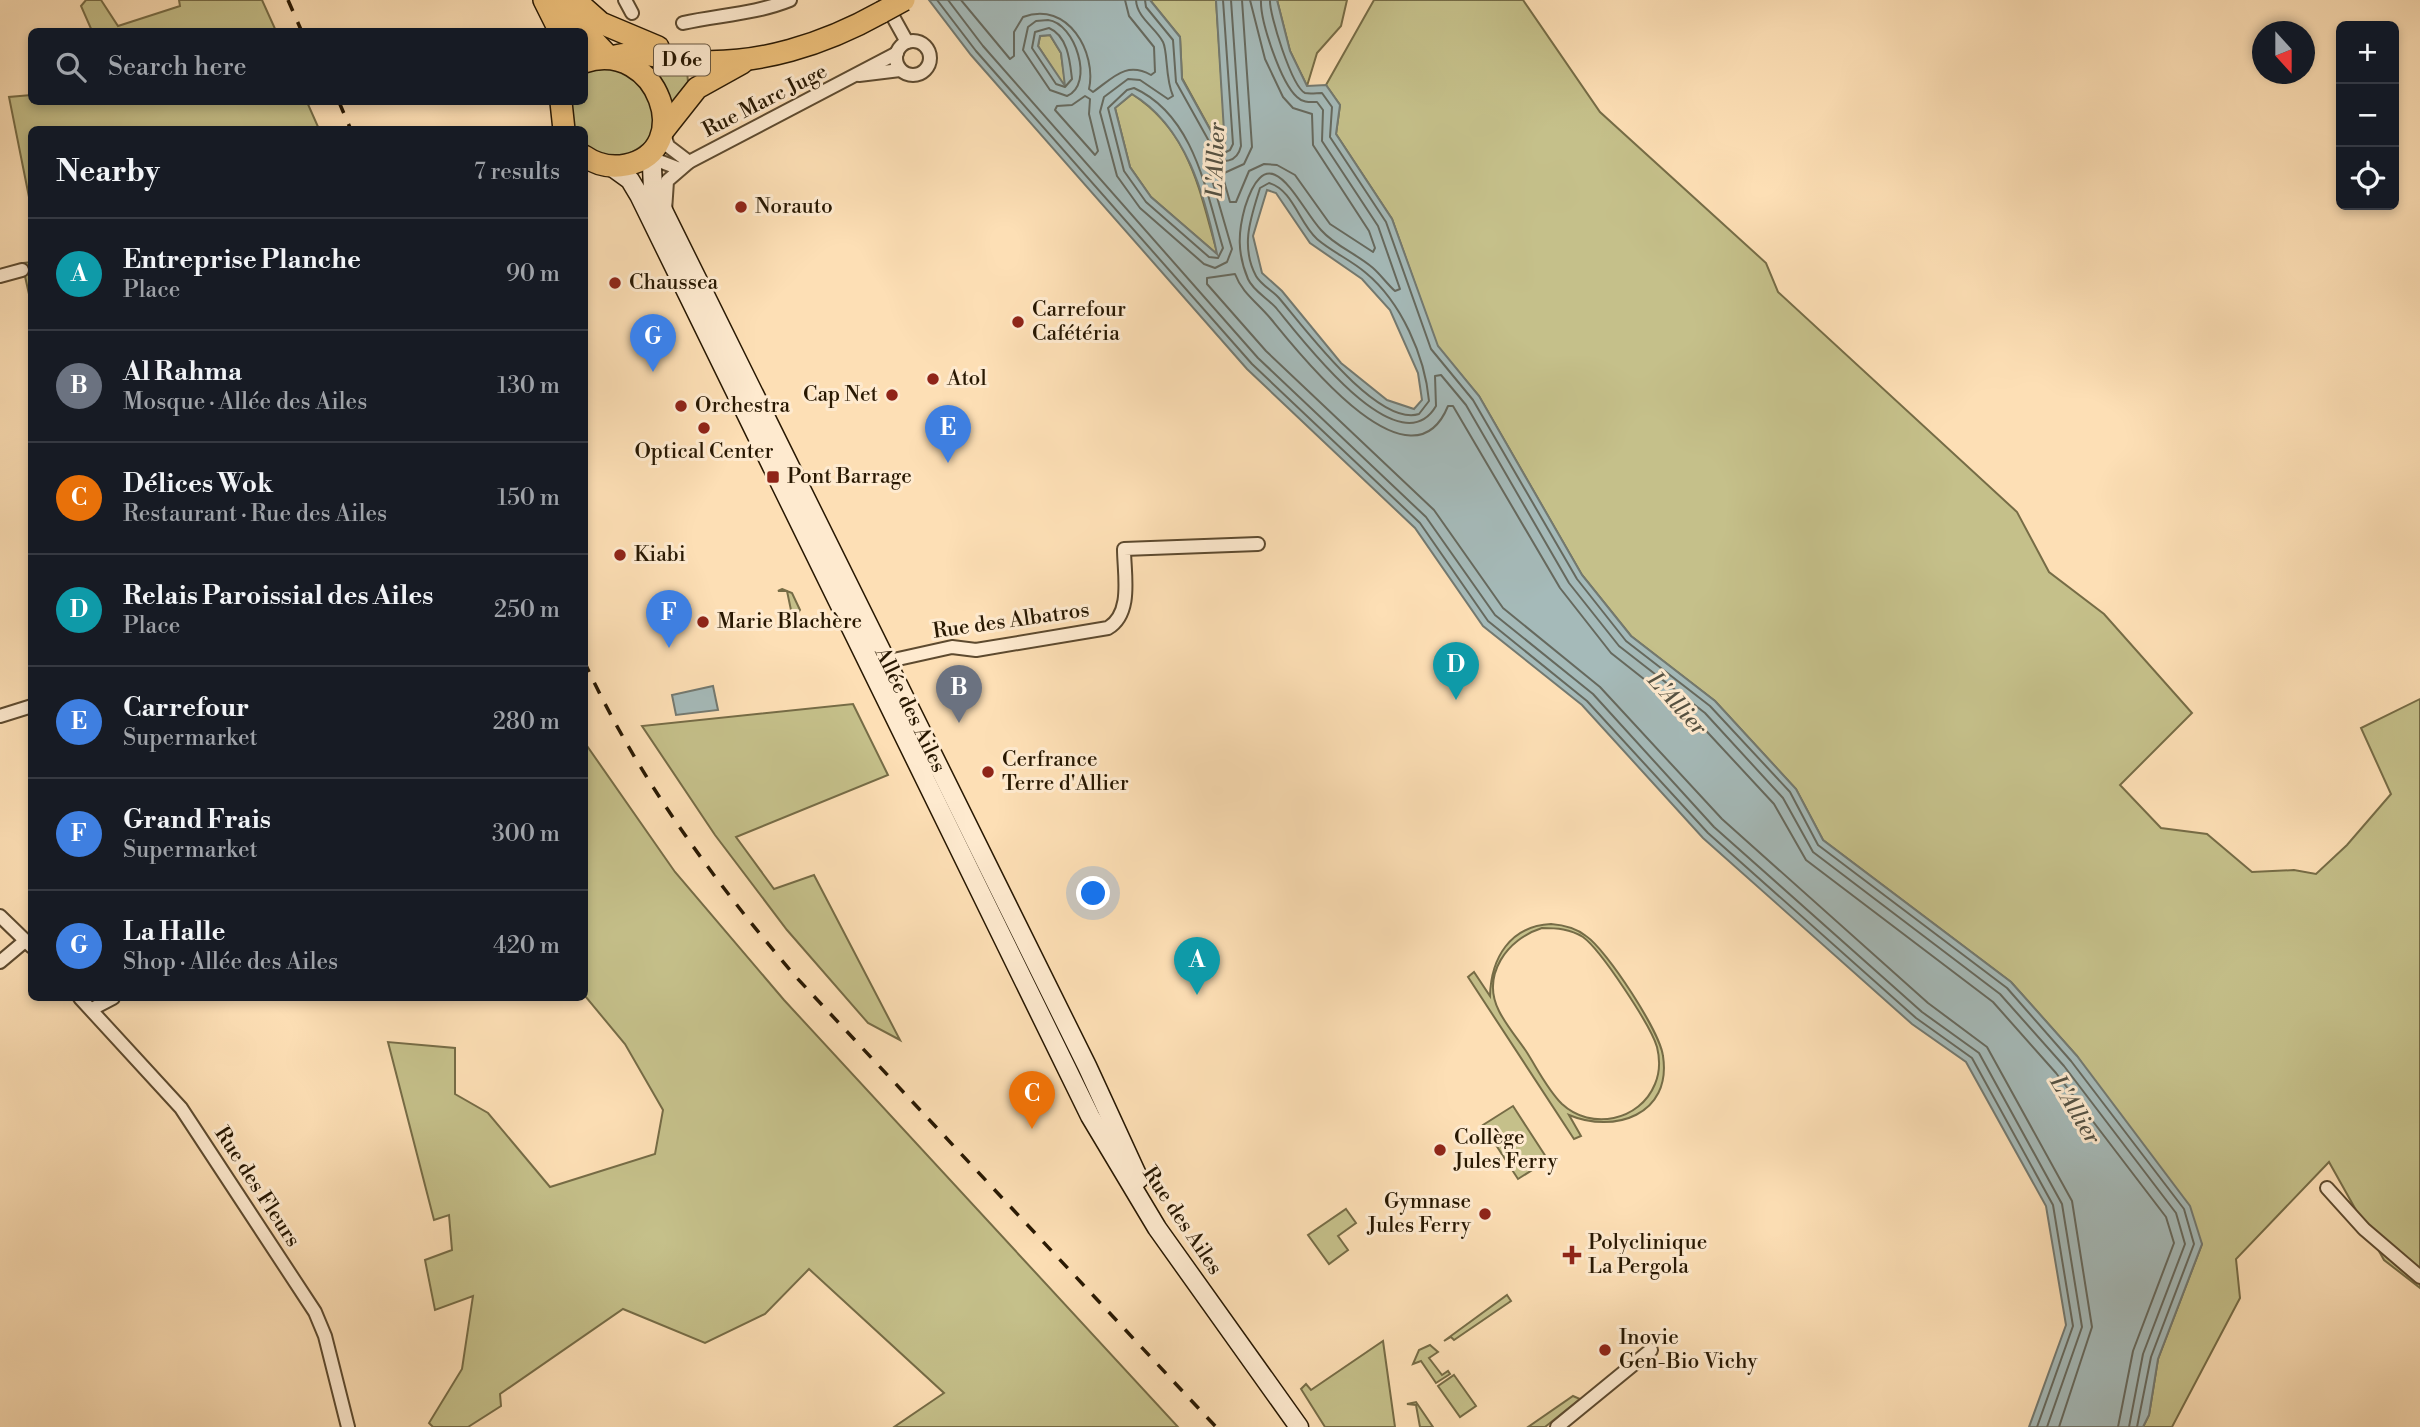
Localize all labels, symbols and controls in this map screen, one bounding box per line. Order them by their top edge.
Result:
north arrow [2252,21,2315,84]
map controls [2336,21,2399,210]
button: + [2336,21,2399,84]
search box [28,28,588,105]
road number: D 6e [654,44,710,76]
icon: search [52,48,90,86]
text: Search here [108,51,247,83]
street label: Rue Marc Juge [698,58,832,144]
button: − [2336,84,2399,147]
water label: L'Allier [1201,121,1231,199]
button: locate [2336,147,2399,210]
text: Nearby [56,153,160,191]
text: 7 results [474,158,560,186]
place label: Norauto [755,194,833,220]
marker: Norauto [733,199,749,215]
text: Entreprise Planche [123,244,361,276]
text: A [71,260,87,288]
text: 90 m [506,260,560,288]
place label: Chaussea [629,270,719,296]
marker: Chaussea [607,275,623,291]
text: Place [123,276,180,304]
place label: Carrefour Cafétéria [1032,297,1126,347]
pin: G [630,314,676,372]
marker: Carrefour Cafétéria [1010,314,1026,330]
text: Al Rahma [123,356,242,388]
place label: Atol [946,366,987,392]
marker: Atol [925,371,941,387]
text: B [70,372,88,400]
text: 130 m [497,372,560,400]
place label: Cap Net [803,382,879,408]
marker: Cap Net [884,387,900,403]
text: Mosque · Allée des Ailes [123,388,367,416]
place label: Orchestra [695,393,791,419]
marker: Orchestra [673,398,689,414]
pin: E [925,405,971,463]
marker: Optical Center [696,420,712,436]
place label: Optical Center [634,439,774,465]
place label: Pont Barrage [787,464,912,490]
text: Délices Wok [123,468,273,500]
marker: Pont Barrage [765,469,781,485]
text: C [71,484,87,512]
text: 150 m [497,484,560,512]
text: Restaurant · Rue des Ailes [123,500,387,528]
place label: Kiabi [634,542,686,568]
marker: Kiabi [612,547,628,563]
text: Relais Paroissial des Ailes [123,580,433,612]
pin: F [646,590,692,648]
text: D [70,596,88,624]
text: 250 m [494,596,560,624]
street label: Rue des Albatros [931,597,1091,645]
place label: Marie Blachère [717,609,862,635]
text: Place [123,612,180,640]
marker: Marie Blachère [695,614,711,630]
street label: Allée des Ailes [868,642,951,777]
pin: D [1433,642,1479,700]
pin: B [936,665,982,723]
water label: L'Allier [1641,666,1713,742]
text: Carrefour [123,692,249,724]
text: E [71,708,87,736]
text: 280 m [493,708,560,736]
text: Supermarket [123,724,258,752]
place label: Cerfrance Terre d'Allier [1002,747,1129,797]
marker: Cerfrance Terre d'Allier [980,764,996,780]
text: Grand Frais [123,804,271,836]
text: F [71,820,87,848]
text: 300 m [492,820,560,848]
text: Supermarket [123,836,258,864]
your location [1076,876,1110,910]
text: La Halle [123,916,226,948]
text: G [70,932,88,960]
text: 420 m [493,932,560,960]
pin: A [1174,937,1220,995]
text: Shop · Allée des Ailes [123,948,338,976]
water label: L'Allier [2043,1070,2107,1150]
pin: C [1009,1071,1055,1129]
street label: Rue des Fleurs [208,1122,306,1252]
place label: Collège Jules Ferry [1453,1125,1559,1175]
marker: Collège Jules Ferry [1432,1142,1448,1158]
street label: Rue des Ailes [1136,1162,1228,1280]
place label: Gymnase Jules Ferry [1366,1189,1472,1239]
marker: Gymnase Jules Ferry [1477,1206,1493,1222]
place label: Polyclinique La Pergola [1588,1230,1707,1280]
marker: Polyclinique La Pergola [1562,1245,1582,1265]
place label: Inovie Gen-Bio Vichy [1619,1325,1758,1375]
marker: Inovie Gen-Bio Vichy [1597,1342,1613,1358]

